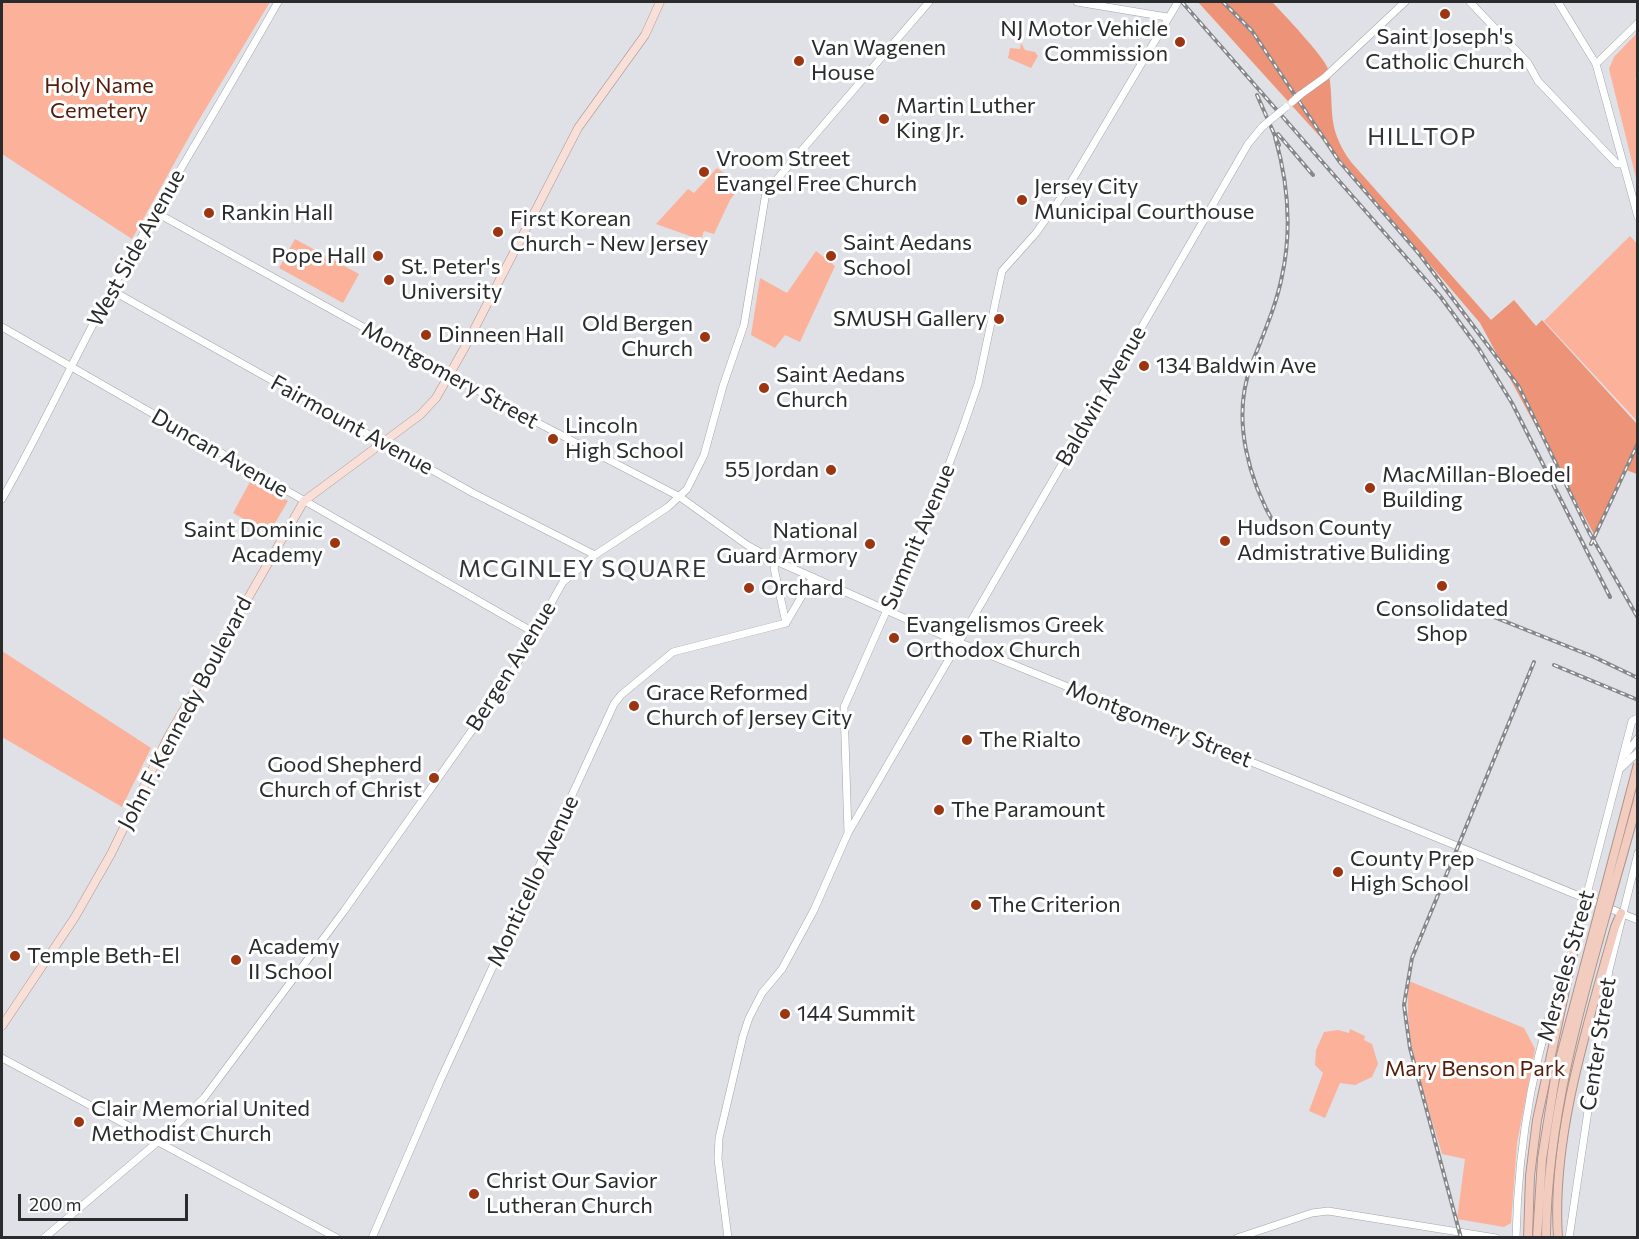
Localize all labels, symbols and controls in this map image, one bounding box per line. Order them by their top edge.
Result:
marker: Saint Joseph's Catholic Church [1438,7,1452,21]
place label: NJ Motor Vehicle Commission [1000,16,1168,68]
place label: Saint Joseph's Catholic Church [1365,24,1525,76]
place label: Van Wagenen House [811,35,946,86]
marker: NJ Motor Vehicle Commission [1173,35,1187,49]
marker: Van Wagenen House [792,54,806,68]
park label: Holy Name Cemetery [44,73,154,124]
place label: Martin Luther King Jr. [896,93,1036,144]
marker: Martin Luther King Jr. [877,112,891,126]
district label: HILLTOP [1367,123,1477,151]
place label: Vroom Street Evangel Free Church [716,146,917,198]
street label: West Side Avenue [82,165,190,331]
marker: Vroom Street Evangel Free Church [697,165,711,179]
place label: Jersey City Municipal Courthouse [1034,174,1254,226]
marker: Jersey City Municipal Courthouse [1015,193,1029,207]
place label: Rankin Hall [221,200,333,226]
marker: Rankin Hall [202,206,216,220]
place label: First Korean Church - New Jersey [510,206,708,258]
marker: First Korean Church - New Jersey [491,225,505,239]
place label: Saint Aedans School [843,230,972,282]
place label: Pope Hall [271,243,366,269]
marker: Pope Hall [371,249,385,263]
marker: Saint Aedans School [824,249,838,263]
place label: St. Peter's University [401,254,502,306]
marker: St. Peter's University [382,273,396,287]
place label: SMUSH Gallery [833,306,987,332]
place label: Old Bergen Church [582,311,693,362]
marker: SMUSH Gallery [992,312,1006,326]
street label: Montgomery Street [357,315,543,435]
street label: Baldwin Avenue [1050,321,1152,471]
place label: Dinneen Hall [438,322,564,348]
marker: Dinneen Hall [419,328,433,342]
marker: Old Bergen Church [698,330,712,344]
place label: 134 Baldwin Ave [1156,353,1316,379]
marker: 134 Baldwin Ave [1137,359,1151,373]
place label: Saint Aedans Church [776,362,905,414]
street label: Fairmount Avenue [266,369,438,481]
marker: Saint Aedans Church [757,381,771,395]
street label: Duncan Avenue [147,403,293,503]
place label: Lincoln High School [565,413,684,464]
marker: Lincoln High School [546,432,560,446]
place label: 55 Jordan [725,457,819,483]
street label: Summit Avenue [875,460,961,614]
place label: MacMillan-Bloedel Building [1382,462,1571,514]
marker: 55 Jordan [824,463,838,477]
marker: MacMillan-Bloedel Building [1363,481,1377,495]
place label: Hudson County Admistrative Buliding [1237,515,1450,566]
place label: Saint Dominic Academy [184,517,323,568]
place label: National Guard Armory [716,518,858,570]
marker: Hudson County Admistrative Buliding [1218,534,1232,548]
marker: Saint Dominic Academy [328,536,342,550]
marker: National Guard Armory [863,537,877,551]
district label: MCGINLEY SQUARE [458,555,708,583]
place label: Orchard [761,575,843,601]
marker: Consolidated Shop [1435,579,1449,593]
marker: Orchard [742,581,756,595]
street label: John F. Kennedy Boulevard [112,592,258,834]
street label: Bergen Avenue [461,596,561,736]
place label: Consolidated Shop [1376,596,1508,648]
place label: Evangelismos Greek Orthodox Church [906,612,1104,664]
marker: Evangelismos Greek Orthodox Church [887,631,901,645]
street label: Montgomery Street [1062,675,1256,773]
place label: Grace Reformed Church of Jersey City [646,680,852,732]
marker: Grace Reformed Church of Jersey City [627,699,641,713]
place label: The Rialto [979,727,1081,753]
marker: The Rialto [960,733,974,747]
place label: Good Shepherd Church of Christ [259,752,422,804]
marker: Good Shepherd Church of Christ [427,771,441,785]
street label: Monticello Avenue [482,791,584,971]
place label: The Paramount [951,797,1105,823]
marker: The Paramount [932,803,946,817]
place label: County Prep High School [1350,846,1475,897]
marker: County Prep High School [1331,865,1345,879]
street label: Merseles Street [1532,887,1600,1045]
place label: The Criterion [988,892,1121,918]
marker: The Criterion [969,898,983,912]
place label: Academy II School [248,934,340,986]
place label: Temple Beth-El [27,943,180,969]
marker: Temple Beth-El [8,949,22,963]
marker: Academy II School [229,953,243,967]
street label: Center Street [1574,975,1622,1113]
place label: 144 Summit [797,1001,915,1027]
marker: 144 Summit [778,1007,792,1021]
park label: Mary Benson Park [1384,1056,1566,1082]
place label: Clair Memorial United Methodist Church [91,1096,310,1148]
marker: Clair Memorial United Methodist Church [72,1115,86,1129]
place label: Christ Our Savior Lutheran Church [486,1168,658,1220]
scale bar [21,1182,190,1220]
marker: Christ Our Savior Lutheran Church [467,1187,481,1201]
text: 200 m [29,1193,82,1215]

